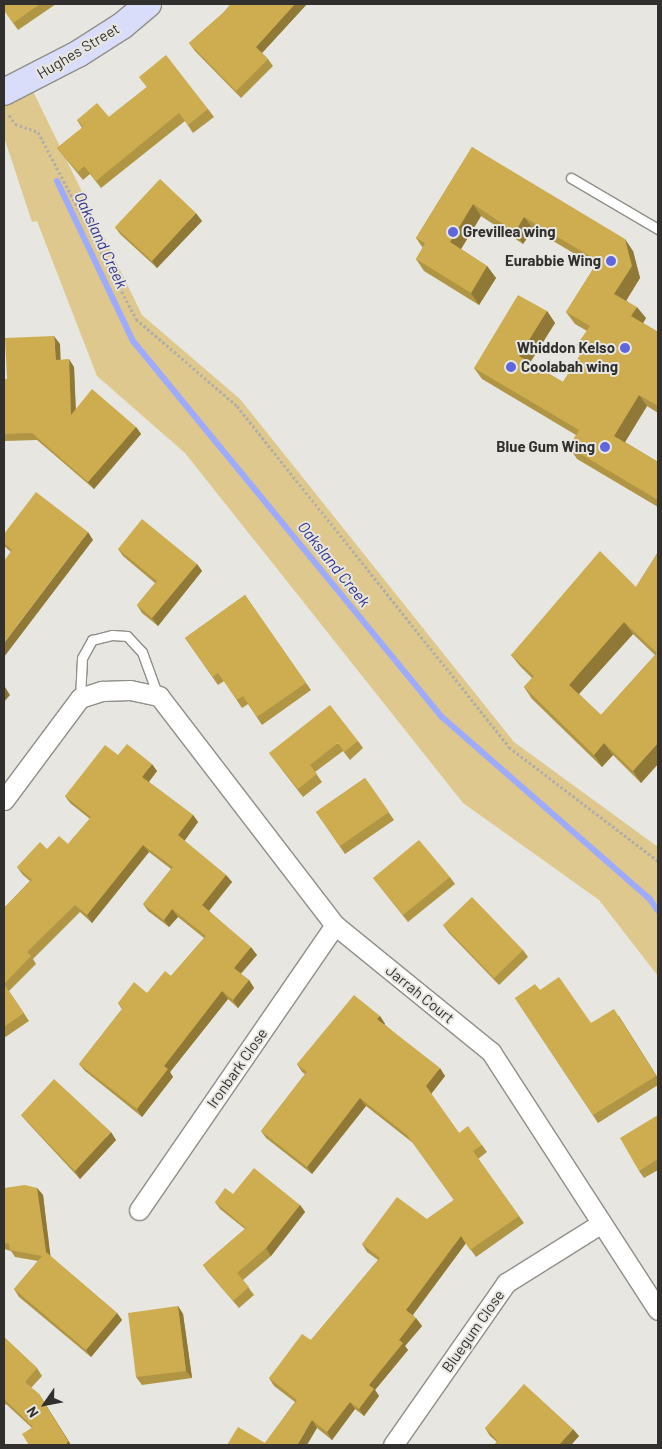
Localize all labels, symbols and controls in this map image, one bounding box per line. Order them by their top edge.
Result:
street label: Hughes Street [34,19,122,83]
water label: Oaksland Creek [70,189,132,291]
place label: Grevillea wing [463,223,556,241]
marker: Grevillea wing [447,226,459,238]
place label: Eurabbie Wing [505,252,601,270]
marker: Eurabbie Wing [605,255,617,267]
place label: Whiddon Kelso [517,339,615,357]
marker: Whiddon Kelso [619,342,631,354]
place label: Coolabah wing [521,358,618,376]
marker: Coolabah wing [505,361,517,373]
place label: Blue Gum Wing [496,438,595,456]
marker: Blue Gum Wing [599,441,611,453]
water label: Oaksland Creek [294,517,374,611]
street label: Jarrah Court [382,961,458,1027]
street label: Ironbark Close [203,1025,271,1111]
street label: Bluegum Close [438,1286,508,1376]
north arrow [20,1379,70,1429]
text: N [22,1404,42,1421]

